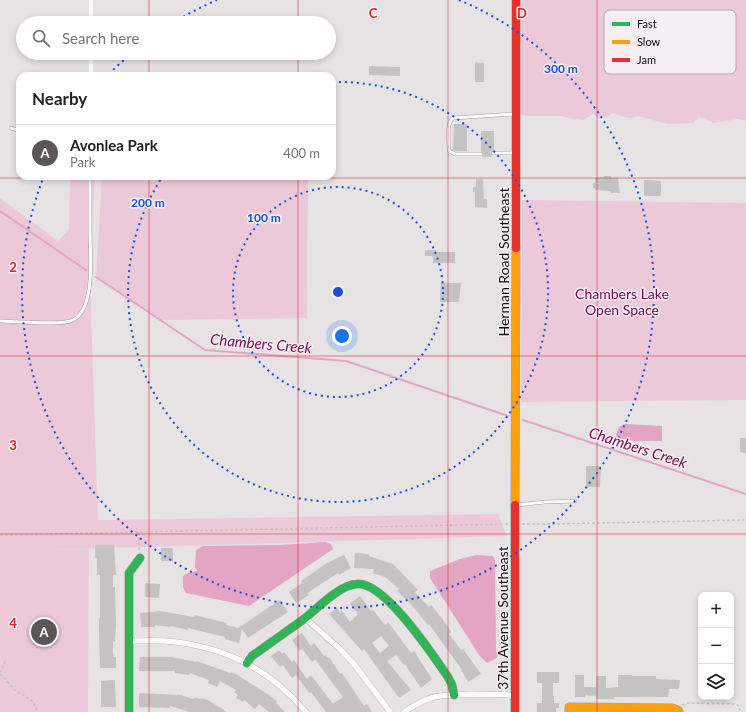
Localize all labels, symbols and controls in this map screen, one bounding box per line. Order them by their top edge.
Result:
text: C [369,5,378,21]
text: D [517,5,527,21]
legend [604,10,736,74]
search box [16,16,336,60]
text: Fast [637,17,657,30]
icon: search [30,27,52,49]
text: Search here [62,29,139,47]
text: Slow [637,35,661,48]
text: Jam [637,53,656,66]
text: 300 m [544,61,578,76]
text: Nearby [32,88,87,109]
text: Avonlea Park [70,136,158,154]
text: A [40,145,50,161]
text: 400 m [283,145,320,161]
text: Park [70,154,95,170]
street label: Herman Road Southeast [495,187,512,337]
text: 200 m [131,195,165,210]
text: 100 m [247,210,281,225]
text: 2 [9,259,17,275]
centre of rings [331,285,345,299]
park label: Chambers Lake Open Space [575,285,669,318]
your location [332,326,352,346]
water label: Chambers Creek [209,330,313,356]
water label: Chambers Creek [587,423,690,472]
text: 3 [9,437,17,453]
street label: 37th Avenue Southeast [494,546,511,690]
map controls [698,592,734,700]
button: + [698,592,734,628]
text: 4 [9,615,17,631]
pin: A [31,617,57,647]
button: − [698,628,734,664]
button: layers [698,664,734,700]

